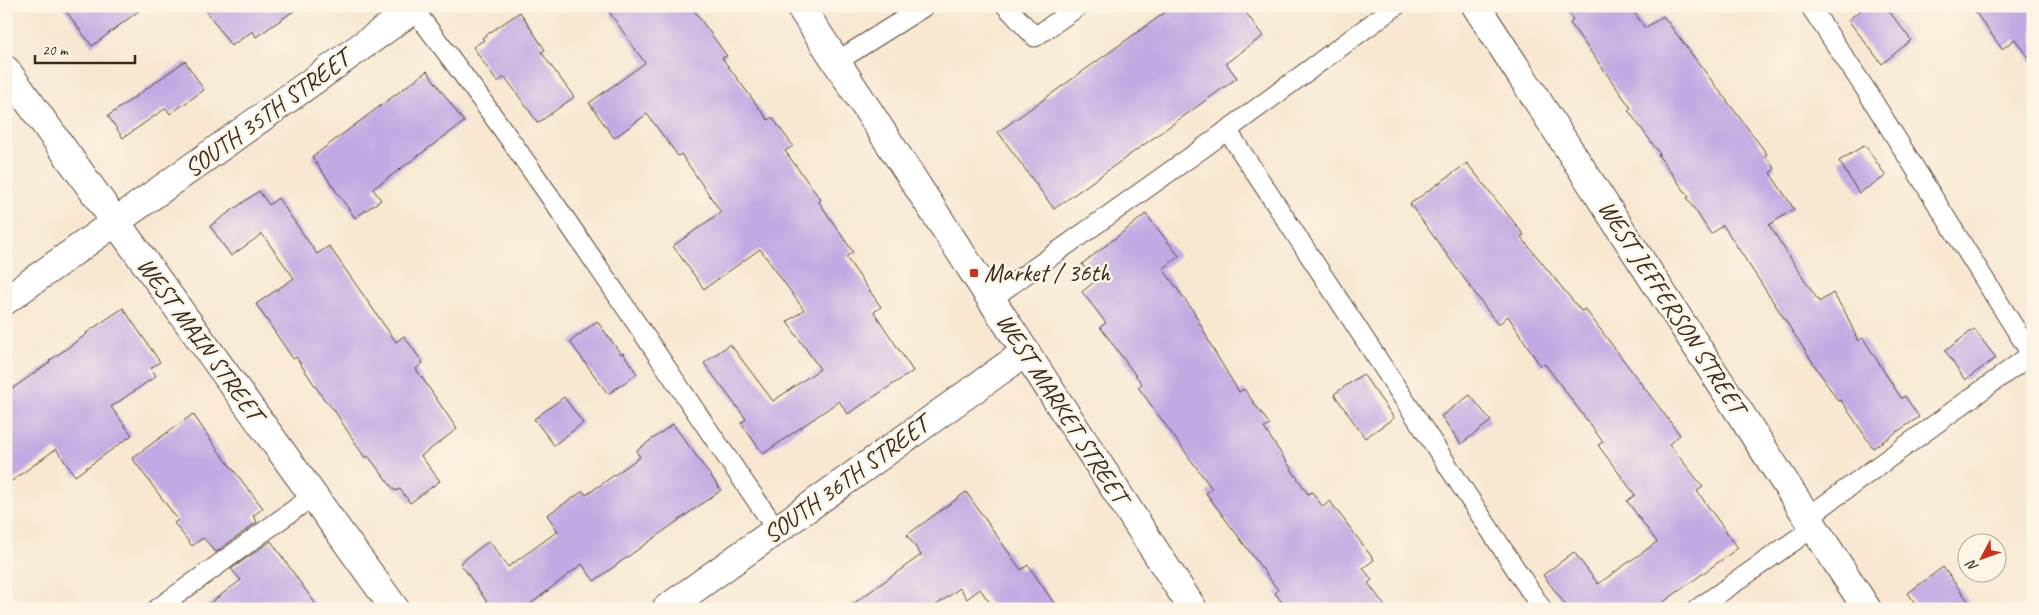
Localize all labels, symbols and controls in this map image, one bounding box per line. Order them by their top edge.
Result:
scale bar [35,32,135,64]
street label: SOUTH 35TH STREET [178,39,361,185]
text: 20 m [42,41,69,60]
street label: WEST JEFFERSON STREET [1591,194,1756,425]
street label: WEST MAIN STREET [130,251,274,432]
place label: Market / 36th [984,257,1112,289]
marker: Market / 36th [968,267,980,279]
street label: WEST MARKET STREET [989,307,1139,514]
street label: SOUTH 36TH STREET [757,405,940,551]
north arrow [1956,532,2006,582]
text: N [1962,556,1982,575]

